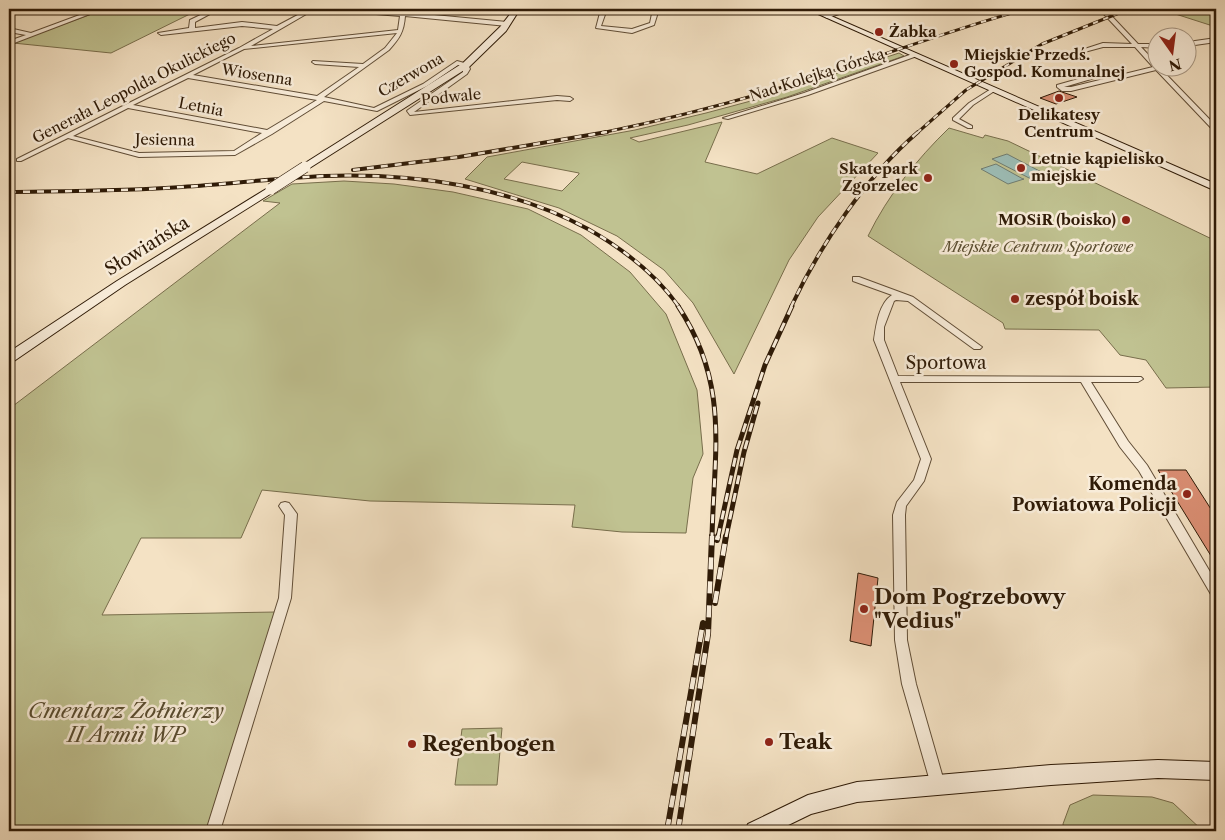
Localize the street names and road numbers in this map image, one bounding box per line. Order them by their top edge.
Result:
street label: Generała Leopolda Okulickiego [29,28,239,147]
street label: Nad Kolejką Górską [747,44,887,105]
street label: Czerwona [375,48,447,101]
street label: Wiosenna [219,59,294,90]
street label: Podwale [420,84,482,109]
street label: Letnia [177,93,225,120]
street label: Jesienna [133,129,195,150]
street label: Słowiańska [101,211,194,281]
street label: Sportowa [905,352,987,374]

